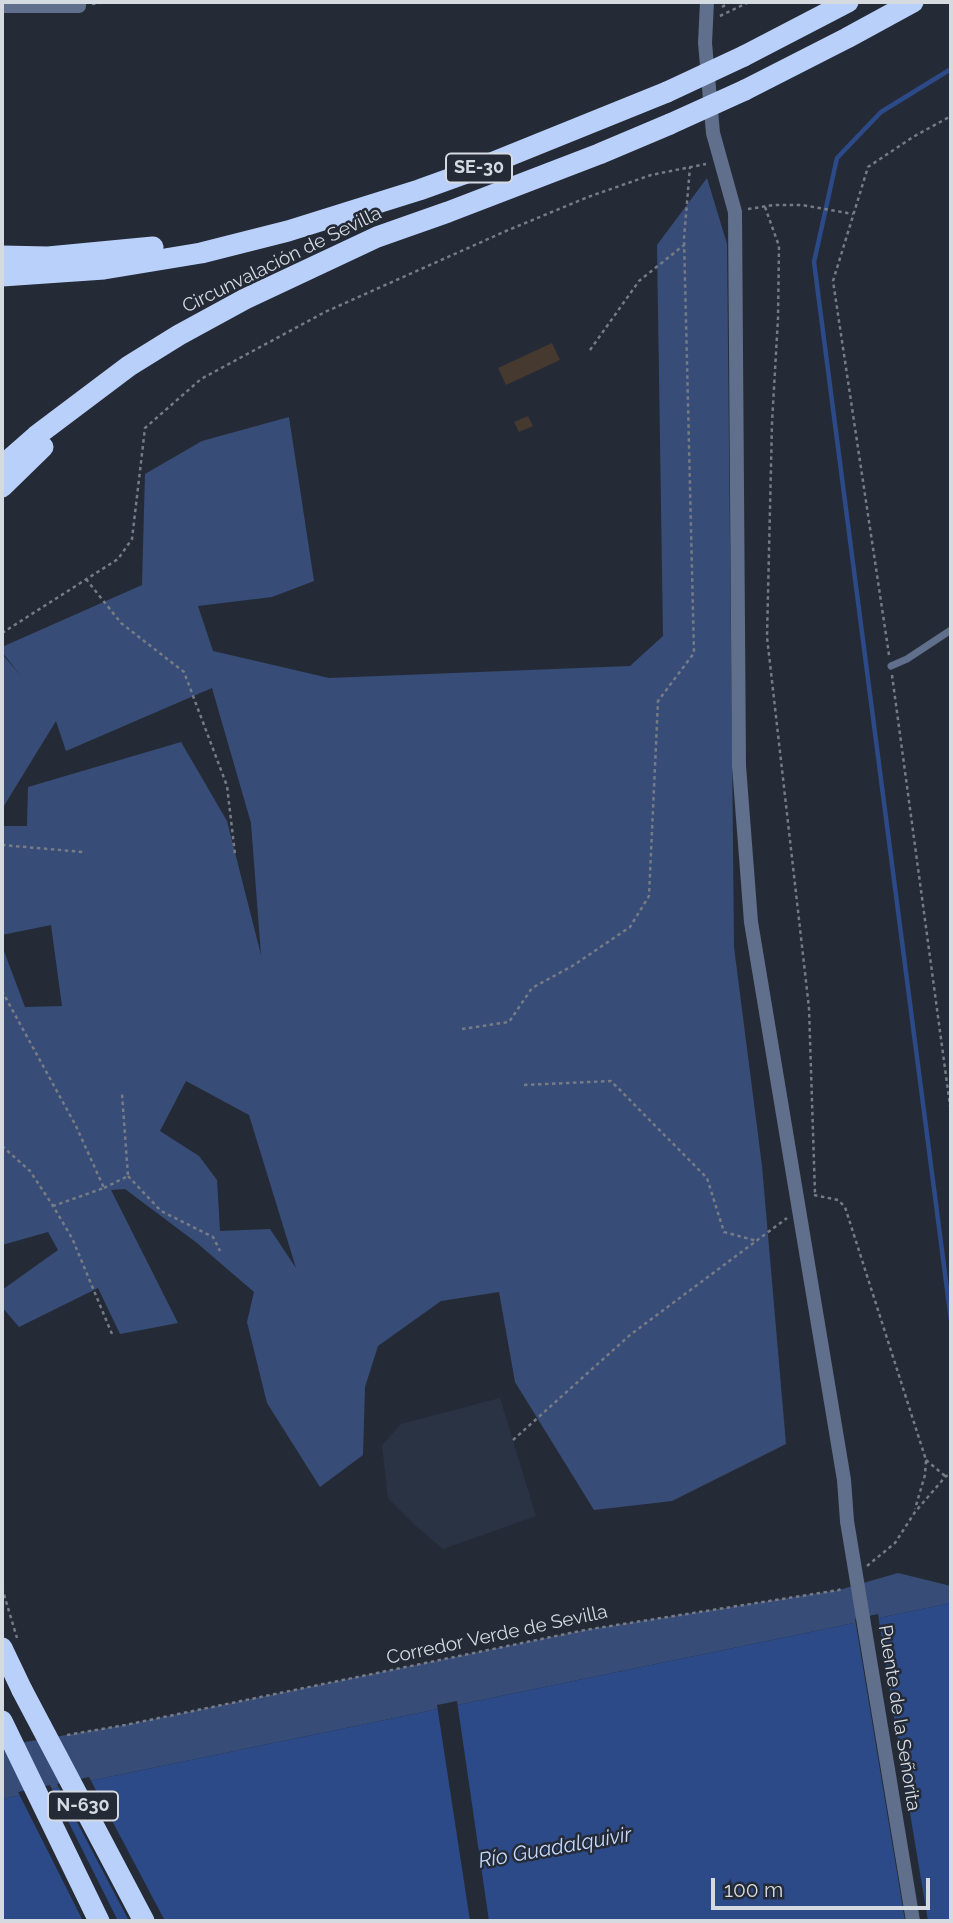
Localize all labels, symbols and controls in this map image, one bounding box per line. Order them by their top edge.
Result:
road number: SE-30 [446,154,512,182]
street label: Circunvalación de Sevilla [179,202,385,318]
street label: Corredor Verde de Sevilla [384,1600,610,1670]
street label: Puente de la Señorita [873,1623,925,1813]
road number: N-630 [48,1792,118,1820]
water label: Río Guadalquivir [476,1822,634,1874]
scale bar [715,1864,934,1908]
text: 100 m [724,1877,783,1902]

